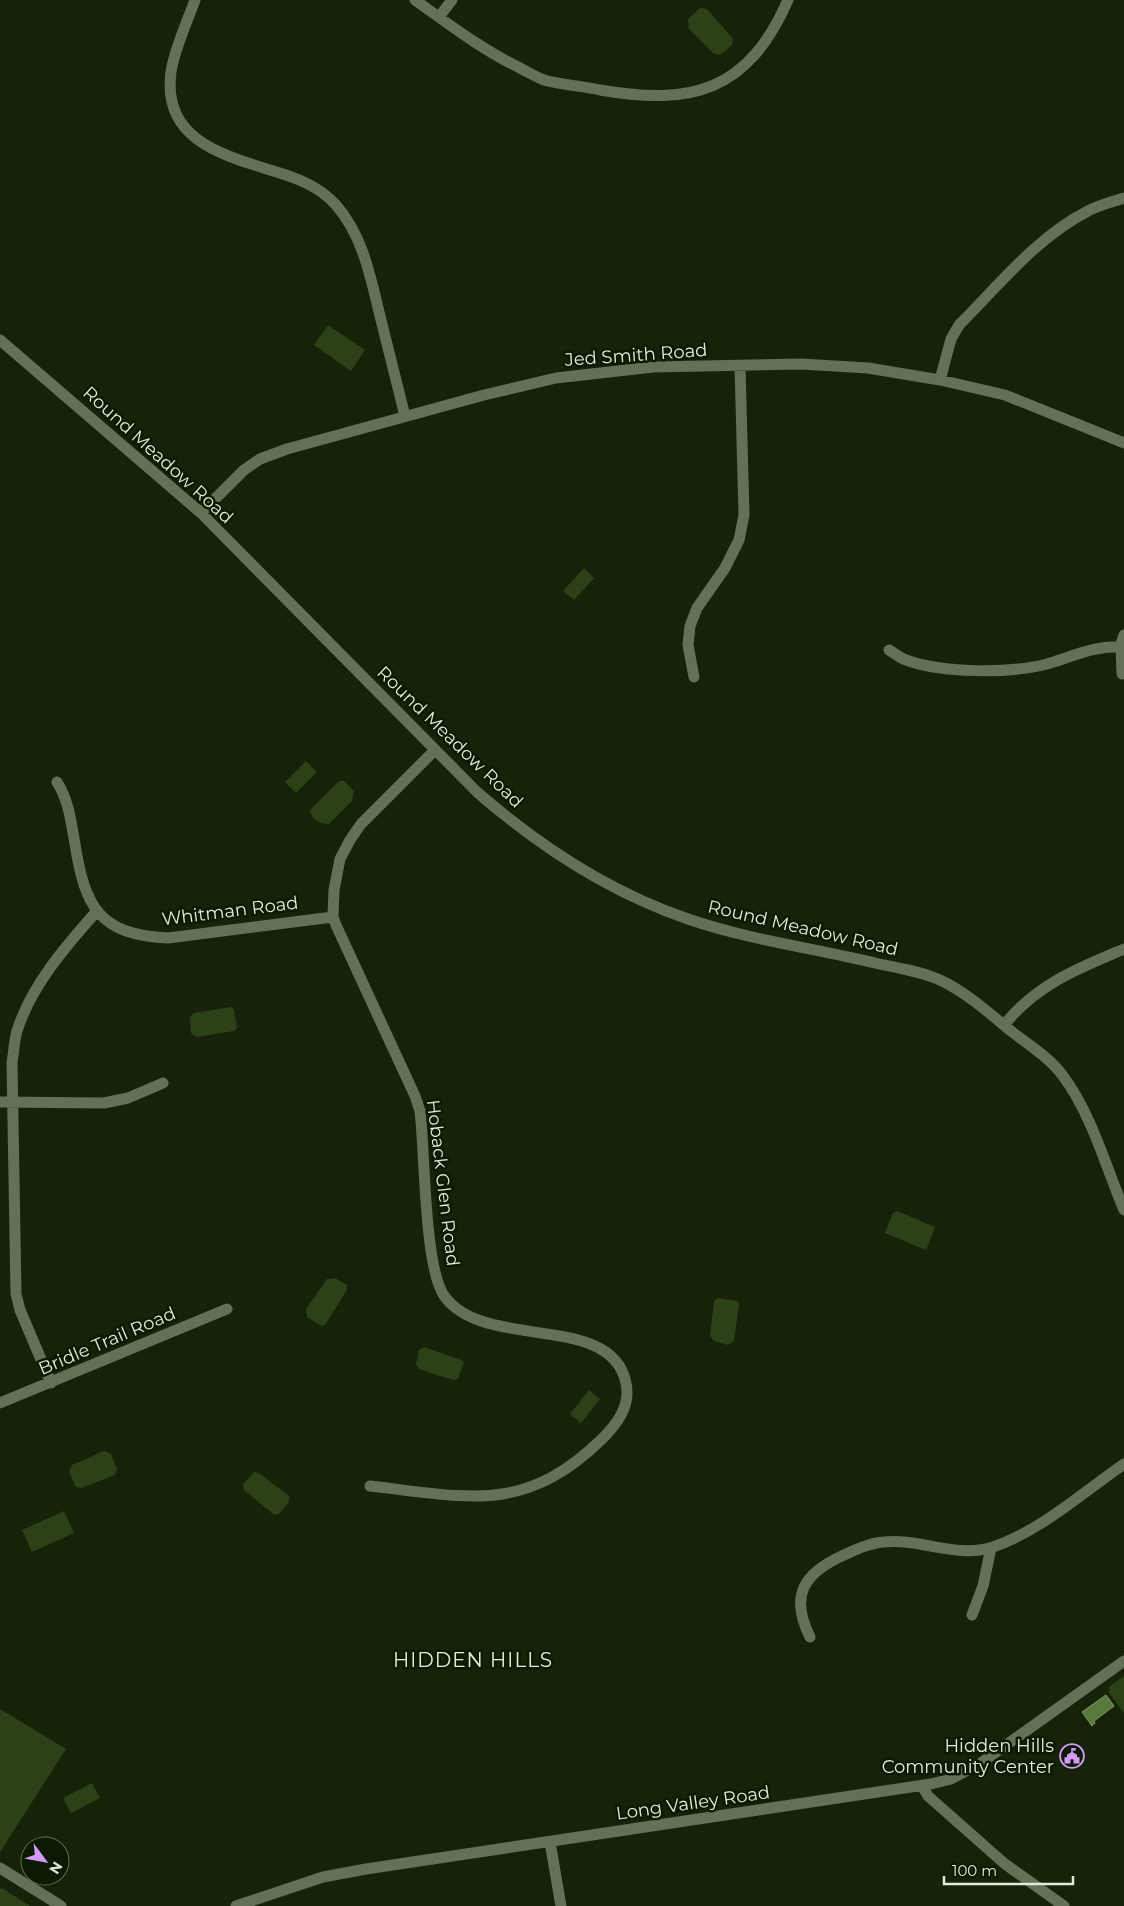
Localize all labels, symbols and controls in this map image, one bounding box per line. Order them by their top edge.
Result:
street label: Jed Smith Road [563,339,708,371]
street label: Round Meadow Road [78,382,238,528]
street label: Round Meadow Road [372,661,528,813]
street label: Whitman Road [160,892,300,930]
street label: Round Meadow Road [706,895,900,961]
street label: Hoback Glen Road [422,1098,464,1268]
street label: Bridle Trail Road [35,1302,179,1380]
district label: HIDDEN HILLS [393,1648,553,1672]
place label: Hidden Hills Community Center [882,1735,1054,1778]
public building icon: Hidden Hills Community Center [1059,1743,1085,1769]
street label: Long Valley Road [615,1781,771,1825]
north arrow [20,1836,70,1886]
scale bar [944,1854,1073,1886]
text: N [45,1858,67,1877]
text: 100 m [952,1861,997,1880]

